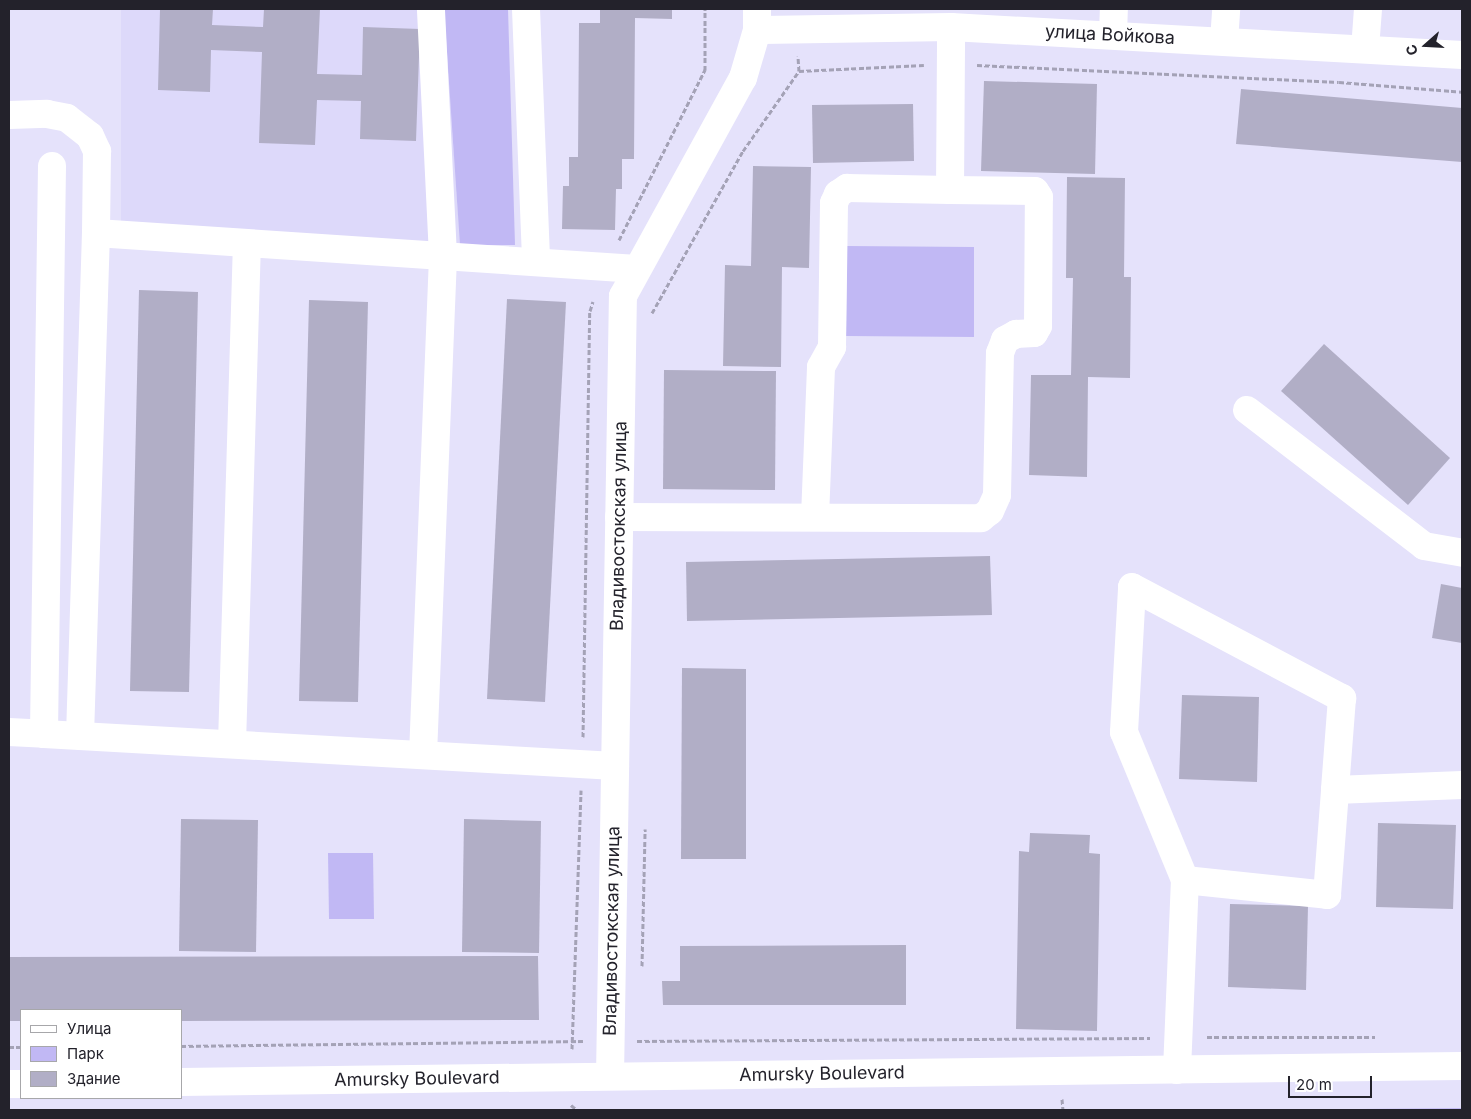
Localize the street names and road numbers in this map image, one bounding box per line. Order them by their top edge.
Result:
street label: улица Войкова [1045,21,1175,49]
street label: Владивостокская улица [606,421,632,631]
street label: Владивостокская улица [599,826,625,1036]
street label: Amursky Boulevard [739,1062,905,1086]
street label: Amursky Boulevard [334,1067,500,1091]

